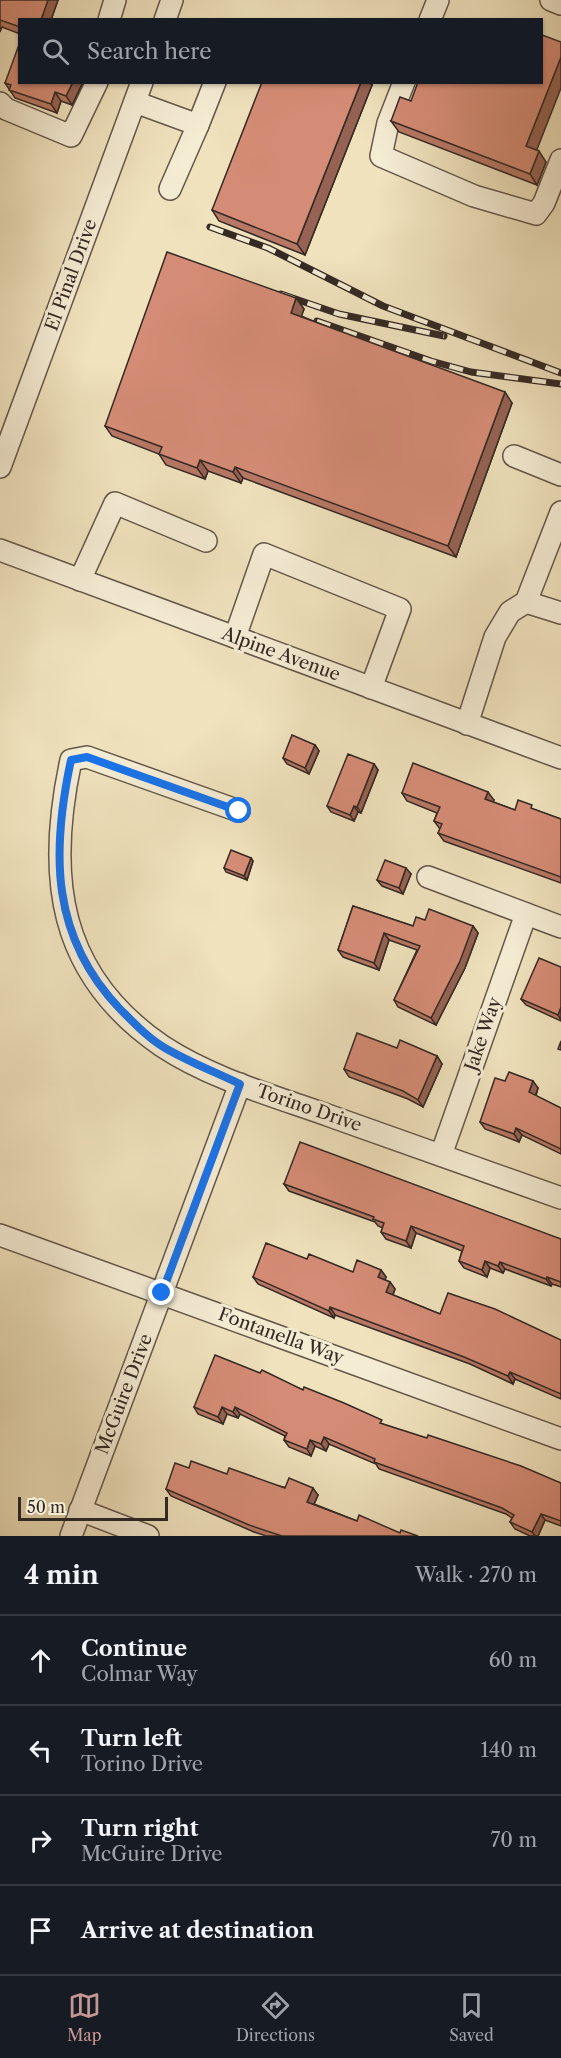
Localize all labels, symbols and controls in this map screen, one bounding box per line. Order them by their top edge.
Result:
search box [18,18,543,84]
icon: search [39,35,72,68]
text: Search here [87,38,212,65]
street label: El Pinal Drive [41,216,101,334]
street label: Alpine Avenue [218,622,343,686]
route start [225,797,251,823]
street label: Jake Way [459,993,506,1077]
street label: Torino Drive [254,1080,364,1136]
route end [148,1279,174,1305]
street label: Fontanella Way [215,1303,348,1369]
street label: McGuire Drive [91,1331,157,1457]
scale bar [18,1494,168,1522]
text: 50 m [27,1497,65,1517]
text: 4 min [24,1559,99,1591]
text: Walk · 270 m [415,1563,537,1587]
text: Continue [81,1635,187,1662]
icon: ahead [24,1644,57,1677]
text: 60 m [489,1648,537,1672]
text: Colmar Way [81,1662,198,1686]
text: Turn left [81,1725,182,1752]
icon: left [24,1734,57,1767]
text: 140 m [480,1738,537,1762]
text: Torino Drive [81,1752,203,1776]
text: Turn right [81,1815,199,1842]
icon: right [24,1824,57,1857]
text: 70 m [491,1828,537,1852]
text: McGuire Drive [81,1842,222,1866]
icon: arrive [24,1914,57,1947]
text: Arrive at destination [81,1917,314,1944]
tab: Map [67,1989,102,2045]
tab: Directions [236,1989,315,2045]
tab: Saved [449,1989,494,2045]

